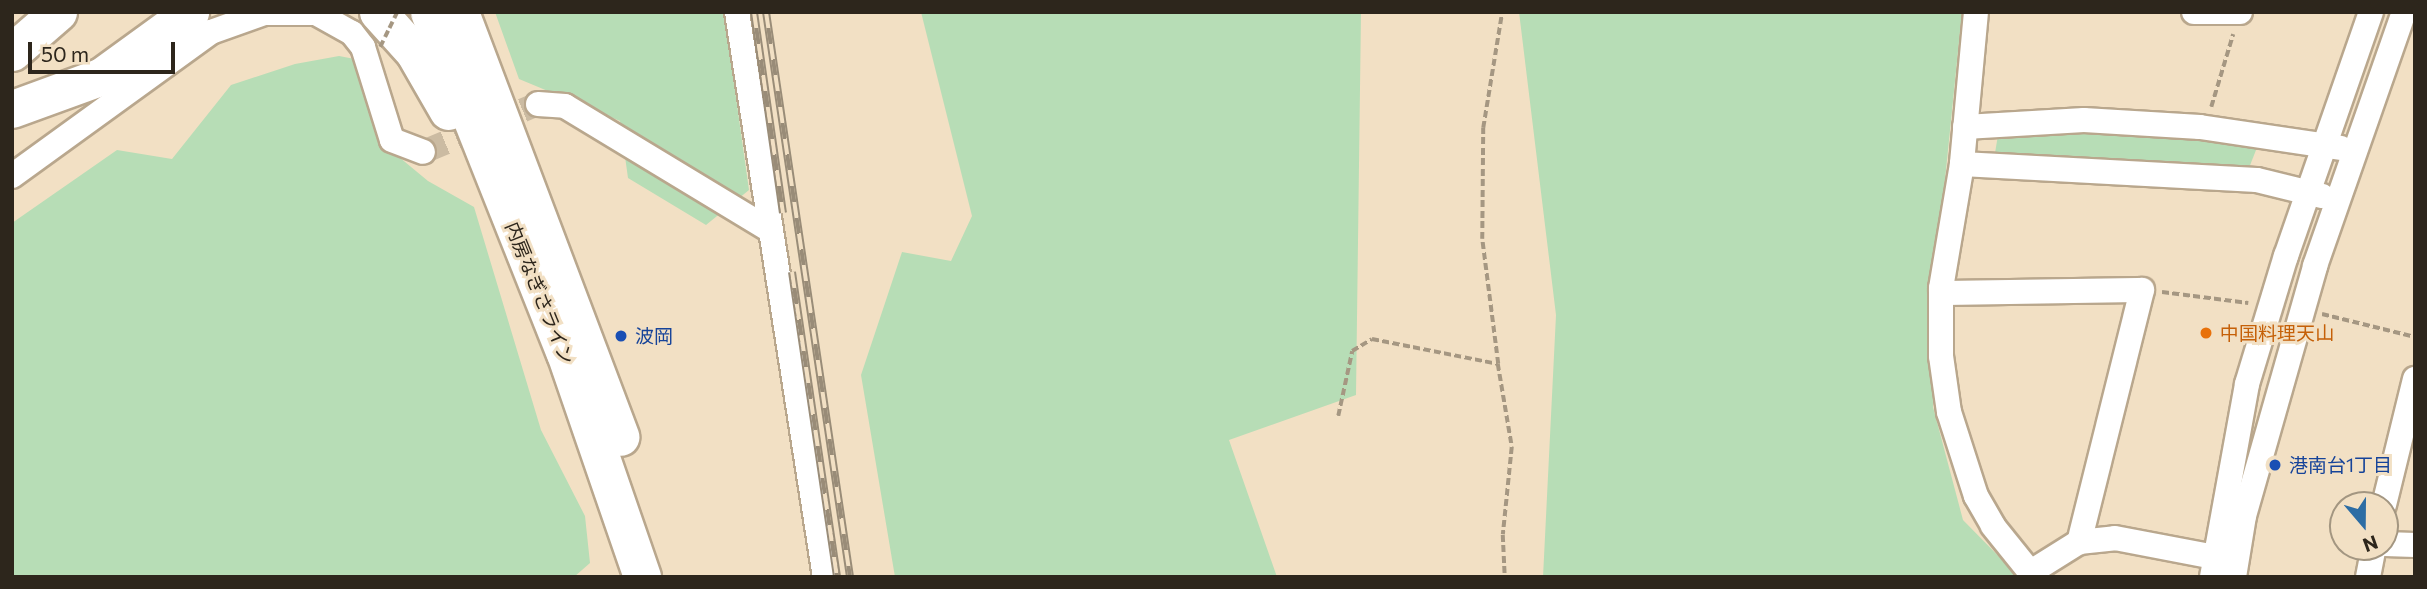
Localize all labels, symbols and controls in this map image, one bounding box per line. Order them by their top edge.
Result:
scale bar [32,28,178,72]
text: 50 m [41,41,89,66]
street label: 内房なぎさライン [501,218,579,368]
place label: 中国料理天山 [2220,322,2334,344]
place label: 波岡 [635,325,673,347]
marker: 中国料理天山 [2198,325,2214,341]
marker: 波岡 [613,328,629,344]
place label: 港南台1丁目 [2289,454,2392,476]
marker: 港南台1丁目 [2267,457,2283,473]
north arrow [2329,491,2399,561]
text: N [2360,531,2381,558]

